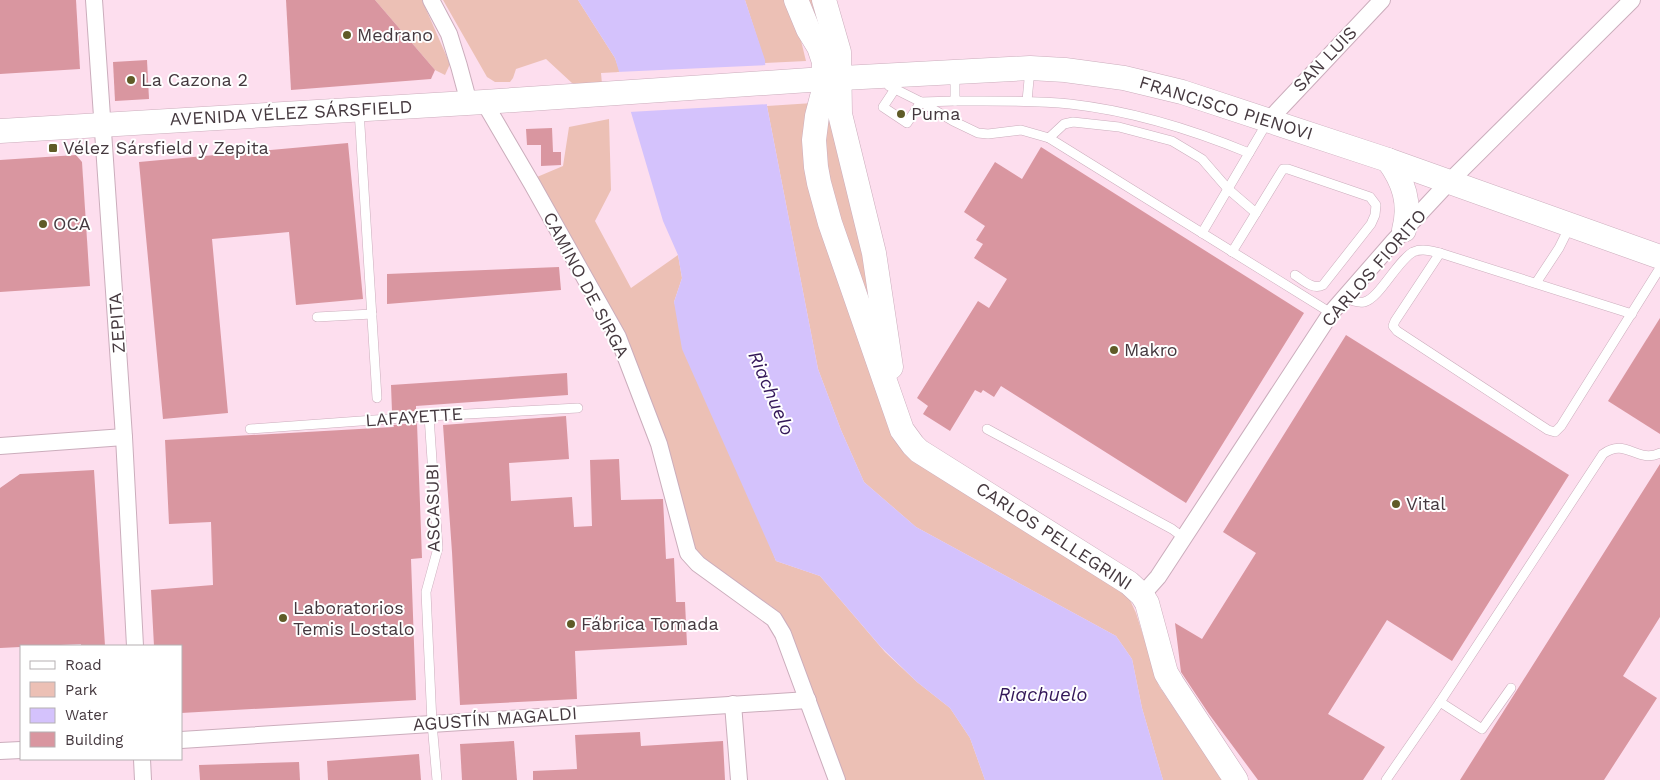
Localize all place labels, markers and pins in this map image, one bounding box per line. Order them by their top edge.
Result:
place label: Medrano [357,24,433,45]
marker: Medrano [341,29,353,41]
place label: La Cazona 2 [141,69,248,90]
marker: La Cazona 2 [125,74,137,86]
place label: Puma [911,103,960,124]
marker: Puma [895,108,907,120]
place label: Vélez Sársfield y Zepita [63,137,269,158]
marker: Vélez Sársfield y Zepita [47,142,59,154]
place label: OCA [53,213,91,234]
marker: OCA [37,218,49,230]
place label: Makro [1124,339,1178,360]
marker: Makro [1108,344,1120,356]
place label: Vital [1406,493,1446,514]
marker: Vital [1390,498,1402,510]
place label: Laboratorios Temis Lostalo [293,597,415,639]
marker: Laboratorios Temis Lostalo [277,612,289,624]
place label: Fábrica Tomada [581,613,719,634]
marker: Fábrica Tomada [565,618,577,630]

